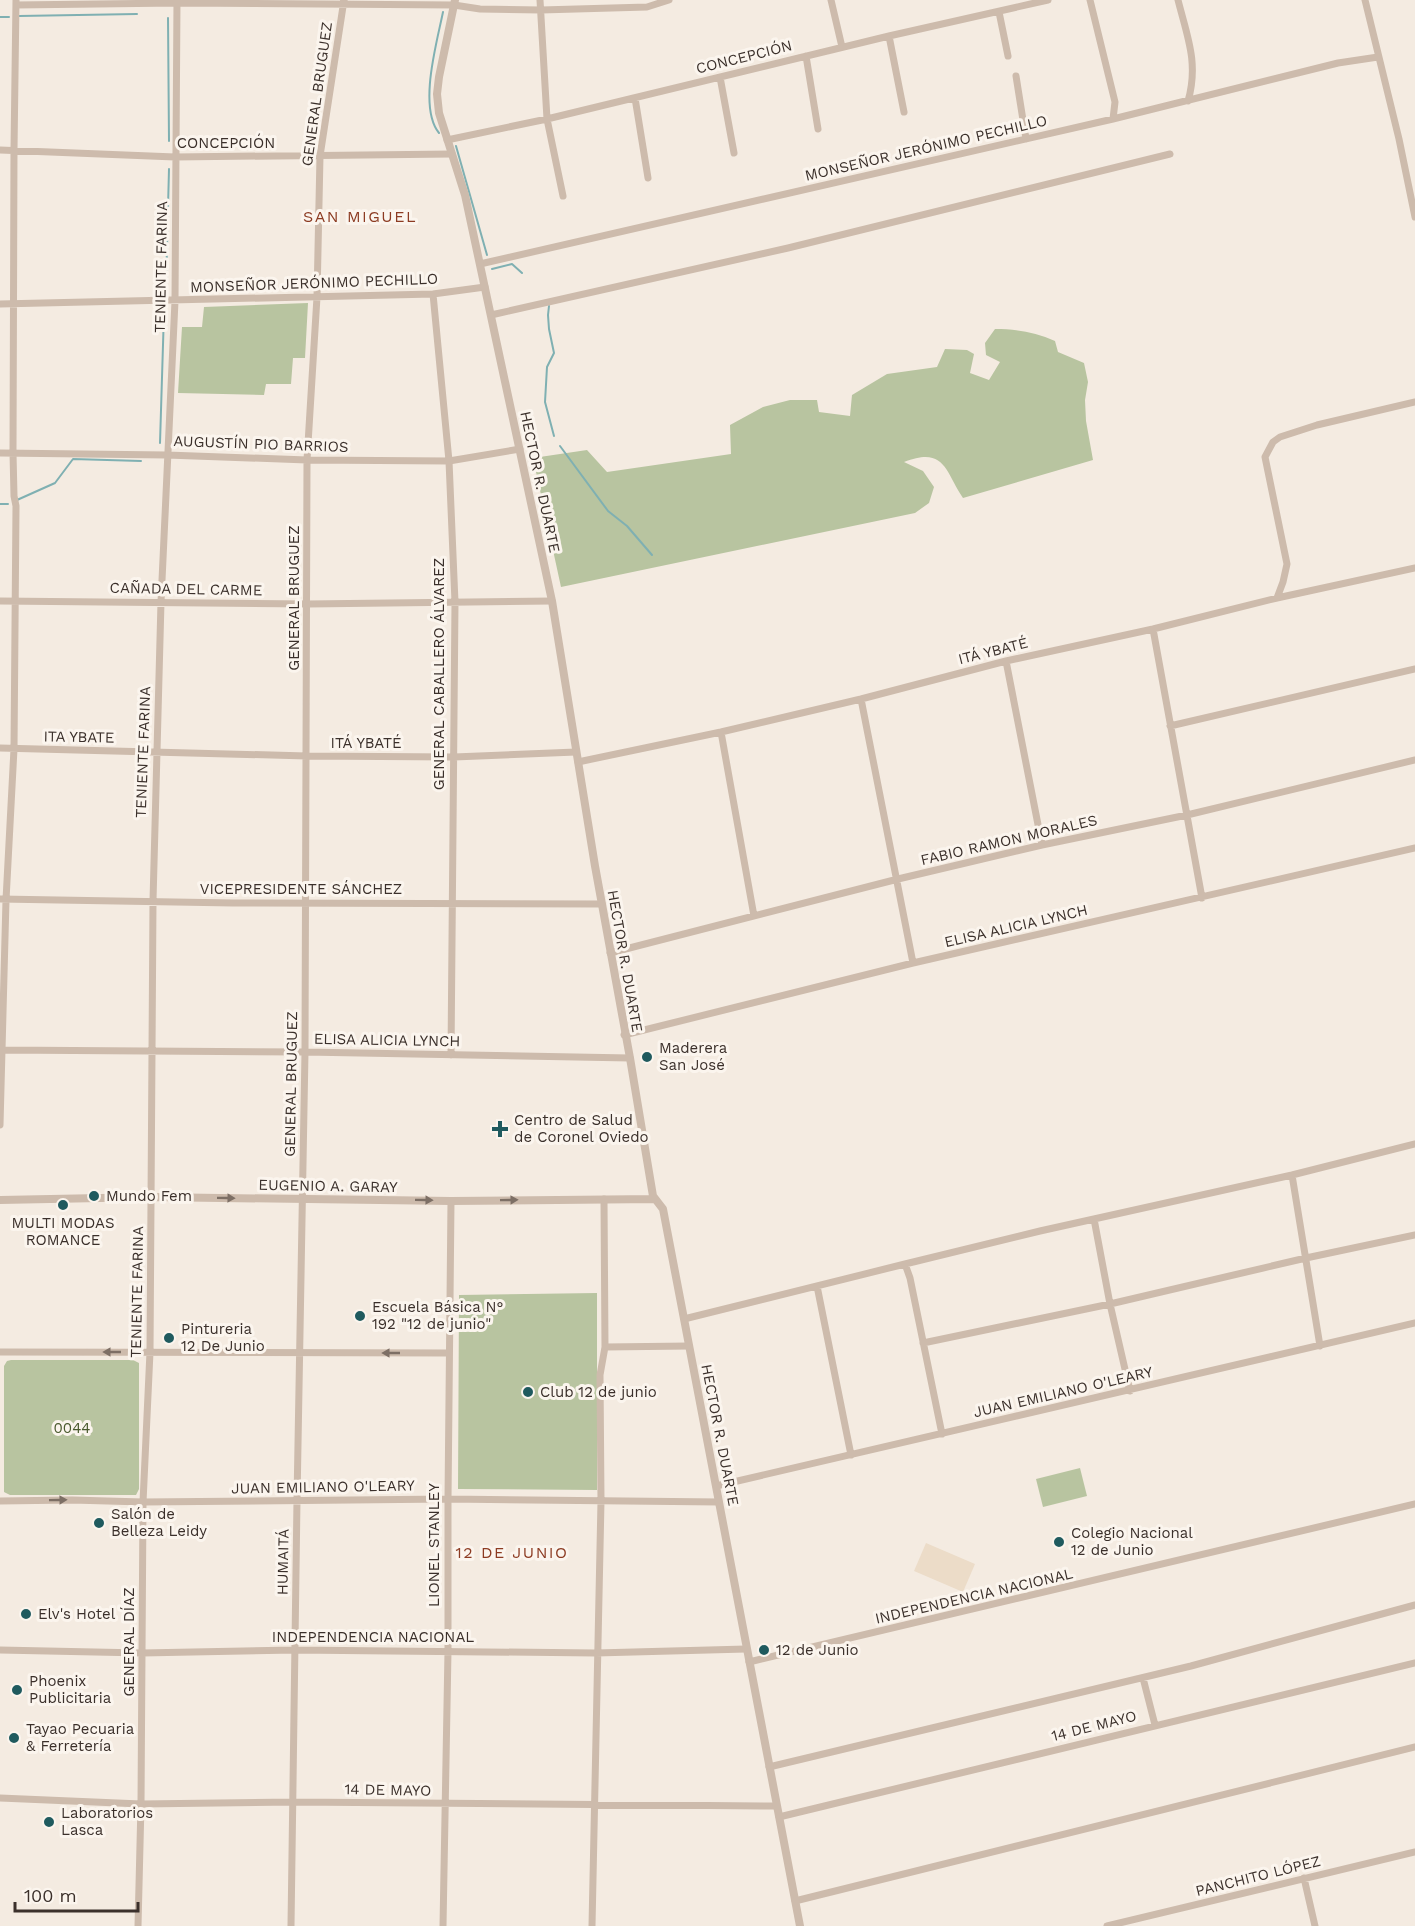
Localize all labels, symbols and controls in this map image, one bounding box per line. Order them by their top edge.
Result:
street label: GENERAL BRUGUEZ [298,21,336,167]
street label: CONCEPCIÓN [694,35,794,78]
street label: MONSEÑOR JERÓNIMO PECHILLO [803,110,1049,185]
street label: CONCEPCIÓN [177,133,275,152]
street label: TENIENTE FARINA [151,201,171,333]
district label: SAN MIGUEL [303,207,417,226]
street label: MONSEÑOR JERÓNIMO PECHILLO [190,269,438,296]
street label: HECTOR R. DUARTE [516,410,564,554]
street label: AUGUSTÍN PIO BARRIOS [173,432,349,456]
street label: GENERAL BRUGUEZ [285,525,303,671]
street label: GENERAL CABALLERO ÁLVAREZ [430,558,448,790]
street label: CAÑADA DEL CARME [110,579,262,599]
street label: ITÁ YBATÉ [956,634,1030,668]
street label: TENIENTE FARINA [132,686,154,818]
street label: ITA YBATE [43,727,115,747]
street label: ITÁ YBATÉ [330,734,402,752]
street label: FABIO RAMON MORALES [919,811,1099,869]
street label: VICEPRESIDENTE SÁNCHEZ [200,880,402,898]
street label: HECTOR R. DUARTE [604,889,646,1033]
street label: ELISA ALICIA LYNCH [943,901,1089,951]
street label: GENERAL BRUGUEZ [281,1011,301,1157]
street label: ELISA ALICIA LYNCH [314,1030,460,1050]
place label: Maderera San José [659,1039,728,1074]
marker: Maderera San José [640,1050,654,1064]
place label: Centro de Salud de Coronel Oviedo [514,1111,649,1146]
marker: Centro de Salud de Coronel Oviedo [491,1120,509,1138]
street label: EUGENIO A. GARAY [258,1176,398,1196]
place label: Mundo Fem [106,1187,192,1205]
marker: Mundo Fem [87,1189,101,1203]
one-way arrow [217,1193,236,1203]
one-way arrow [500,1195,519,1205]
one-way arrow [415,1196,434,1205]
marker: MULTI MODAS ROMANCE [56,1198,70,1212]
place label: MULTI MODAS ROMANCE [12,1214,115,1249]
street label: TENIENTE FARINA [127,1226,147,1358]
place label: Escuela Básica N° 192 "12 de junio" [372,1298,503,1333]
marker: Escuela Básica N° 192 "12 de junio" [353,1309,367,1323]
place label: Pintureria 12 De Junio [181,1320,265,1355]
marker: Pintureria 12 De Junio [162,1331,176,1345]
one-way arrow [102,1347,121,1357]
one-way arrow [381,1348,400,1358]
street label: JUAN EMILIANO O'LEARY [971,1362,1155,1421]
street label: HECTOR R. DUARTE [697,1363,743,1507]
place label: Club 12 de junio [540,1383,657,1401]
marker: Club 12 de junio [521,1385,535,1399]
park label: 0044 [54,1419,91,1437]
street label: JUAN EMILIANO O'LEARY [231,1476,415,1498]
street label: LIONEL STANLEY [425,1483,443,1607]
one-way arrow [49,1495,68,1505]
place label: Salón de Belleza Leidy [111,1505,207,1540]
marker: Salón de Belleza Leidy [92,1516,106,1530]
place label: Colegio Nacional 12 de Junio [1071,1524,1193,1559]
street label: HUMAITÁ [273,1529,293,1595]
marker: Colegio Nacional 12 de Junio [1052,1535,1066,1549]
district label: 12 DE JUNIO [455,1543,569,1562]
street label: INDEPENDENCIA NACIONAL [873,1564,1075,1628]
street label: GENERAL DÍAZ [120,1587,138,1697]
place label: Elv's Hotel [38,1605,116,1623]
marker: Elv's Hotel [19,1607,33,1621]
street label: INDEPENDENCIA NACIONAL [272,1628,474,1646]
place label: 12 de Junio [776,1641,858,1659]
marker: 12 de Junio [757,1643,771,1657]
place label: Phoenix Publicitaria [29,1672,112,1707]
marker: Phoenix Publicitaria [10,1683,24,1697]
street label: 14 DE MAYO [1050,1707,1138,1745]
place label: Tayao Pecuaria & Ferretería [26,1720,135,1755]
marker: Tayao Pecuaria & Ferretería [7,1731,21,1745]
street label: 14 DE MAYO [344,1780,432,1800]
place label: Laboratorios Lasca [61,1804,153,1839]
marker: Laboratorios Lasca [42,1815,56,1829]
street label: PANCHITO LÓPEZ [1193,1851,1322,1900]
scale bar [15,1875,138,1913]
text: 100 m [24,1885,77,1906]

